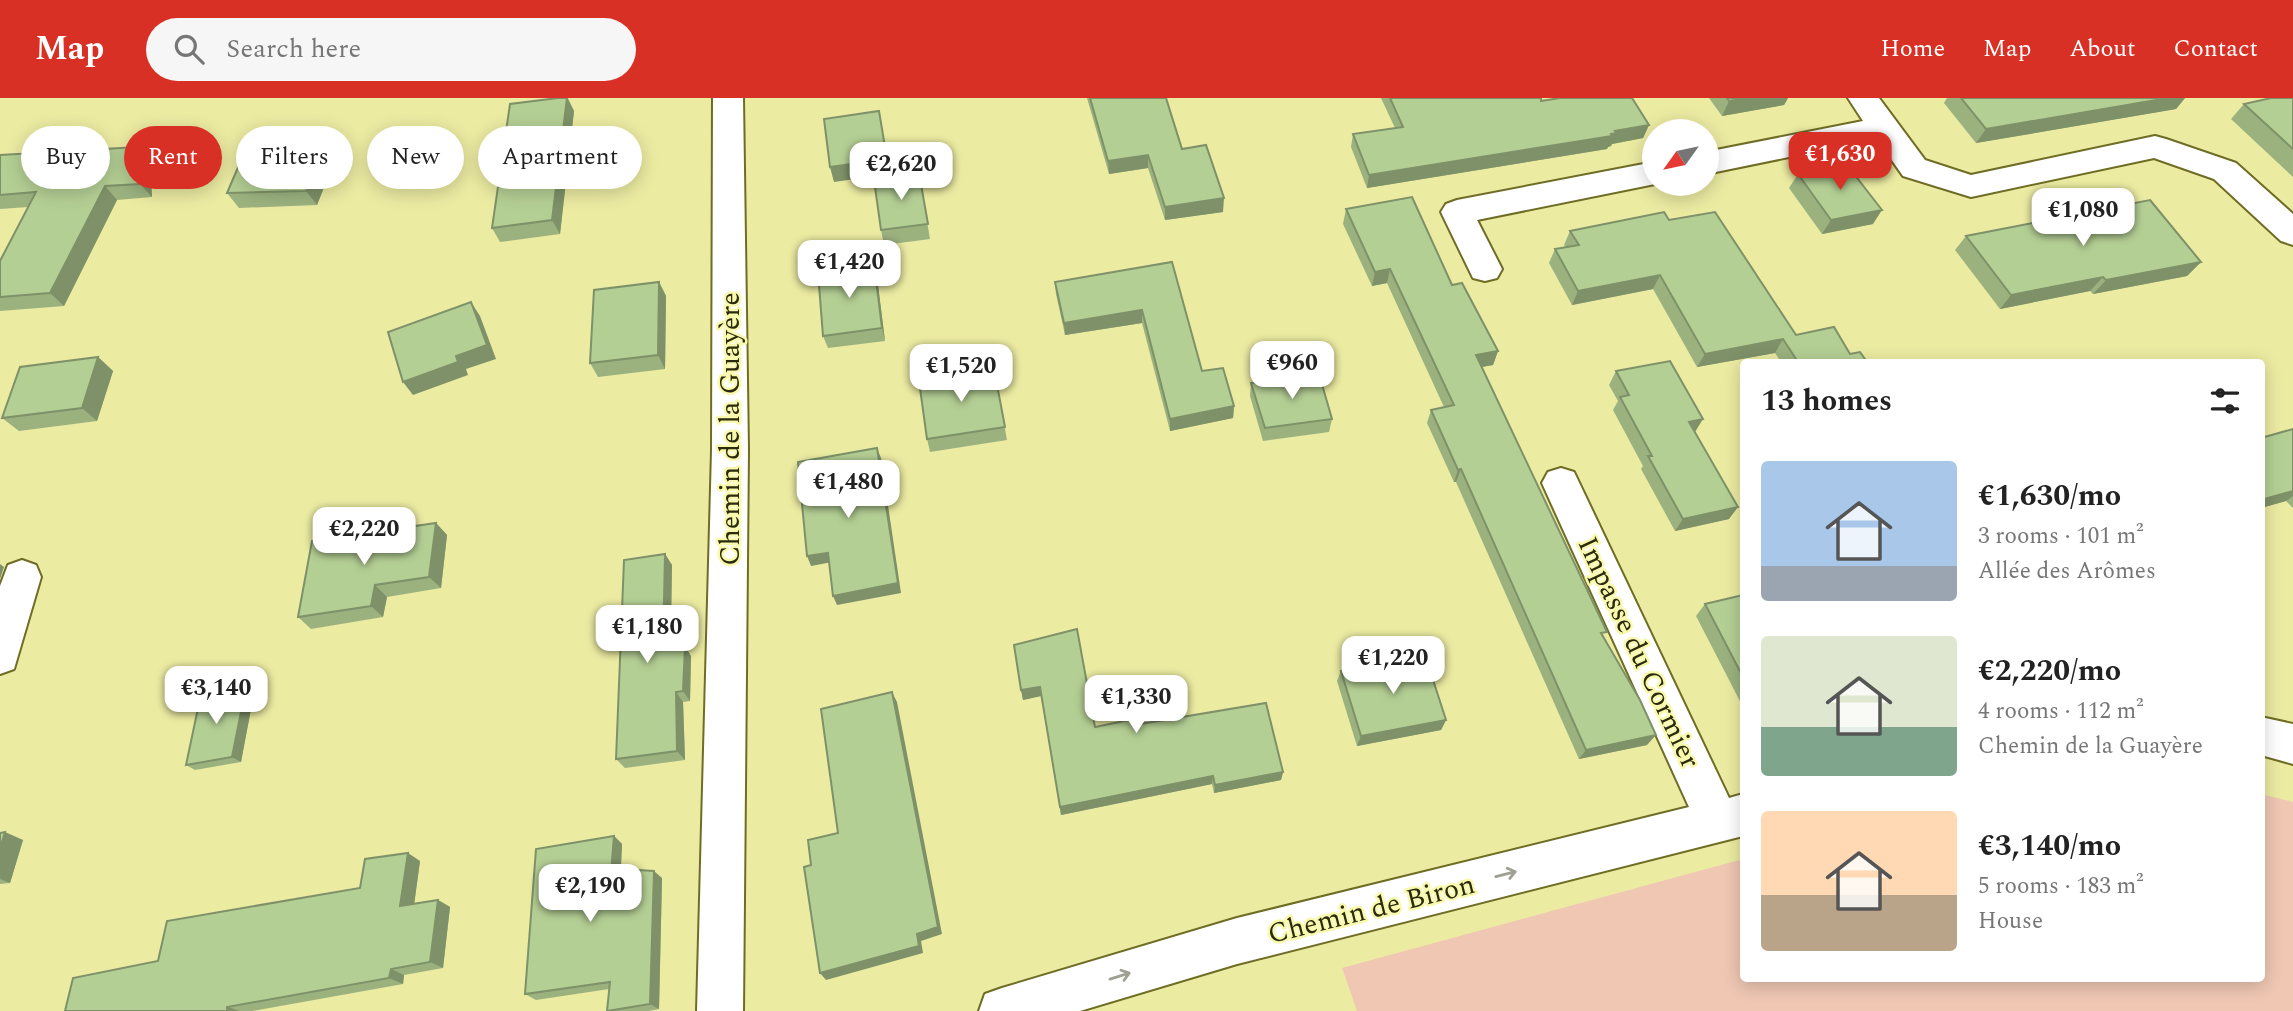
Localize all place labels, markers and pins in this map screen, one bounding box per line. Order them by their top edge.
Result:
pin: €1,630 [1783,132,1897,192]
pin: €2,620 [844,142,958,202]
pin: €1,080 [2026,188,2140,248]
pin: €1,420 [792,240,906,300]
pin: €960 [1251,342,1333,401]
pin: €1,520 [904,344,1018,404]
pin: €1,480 [791,460,905,520]
pin: €2,220 [307,508,421,567]
pin: €1,180 [590,606,704,665]
pin: €1,220 [1336,636,1450,696]
pin: €3,140 [159,666,273,726]
pin: €1,330 [1079,676,1193,735]
pin: €2,190 [533,864,647,924]

